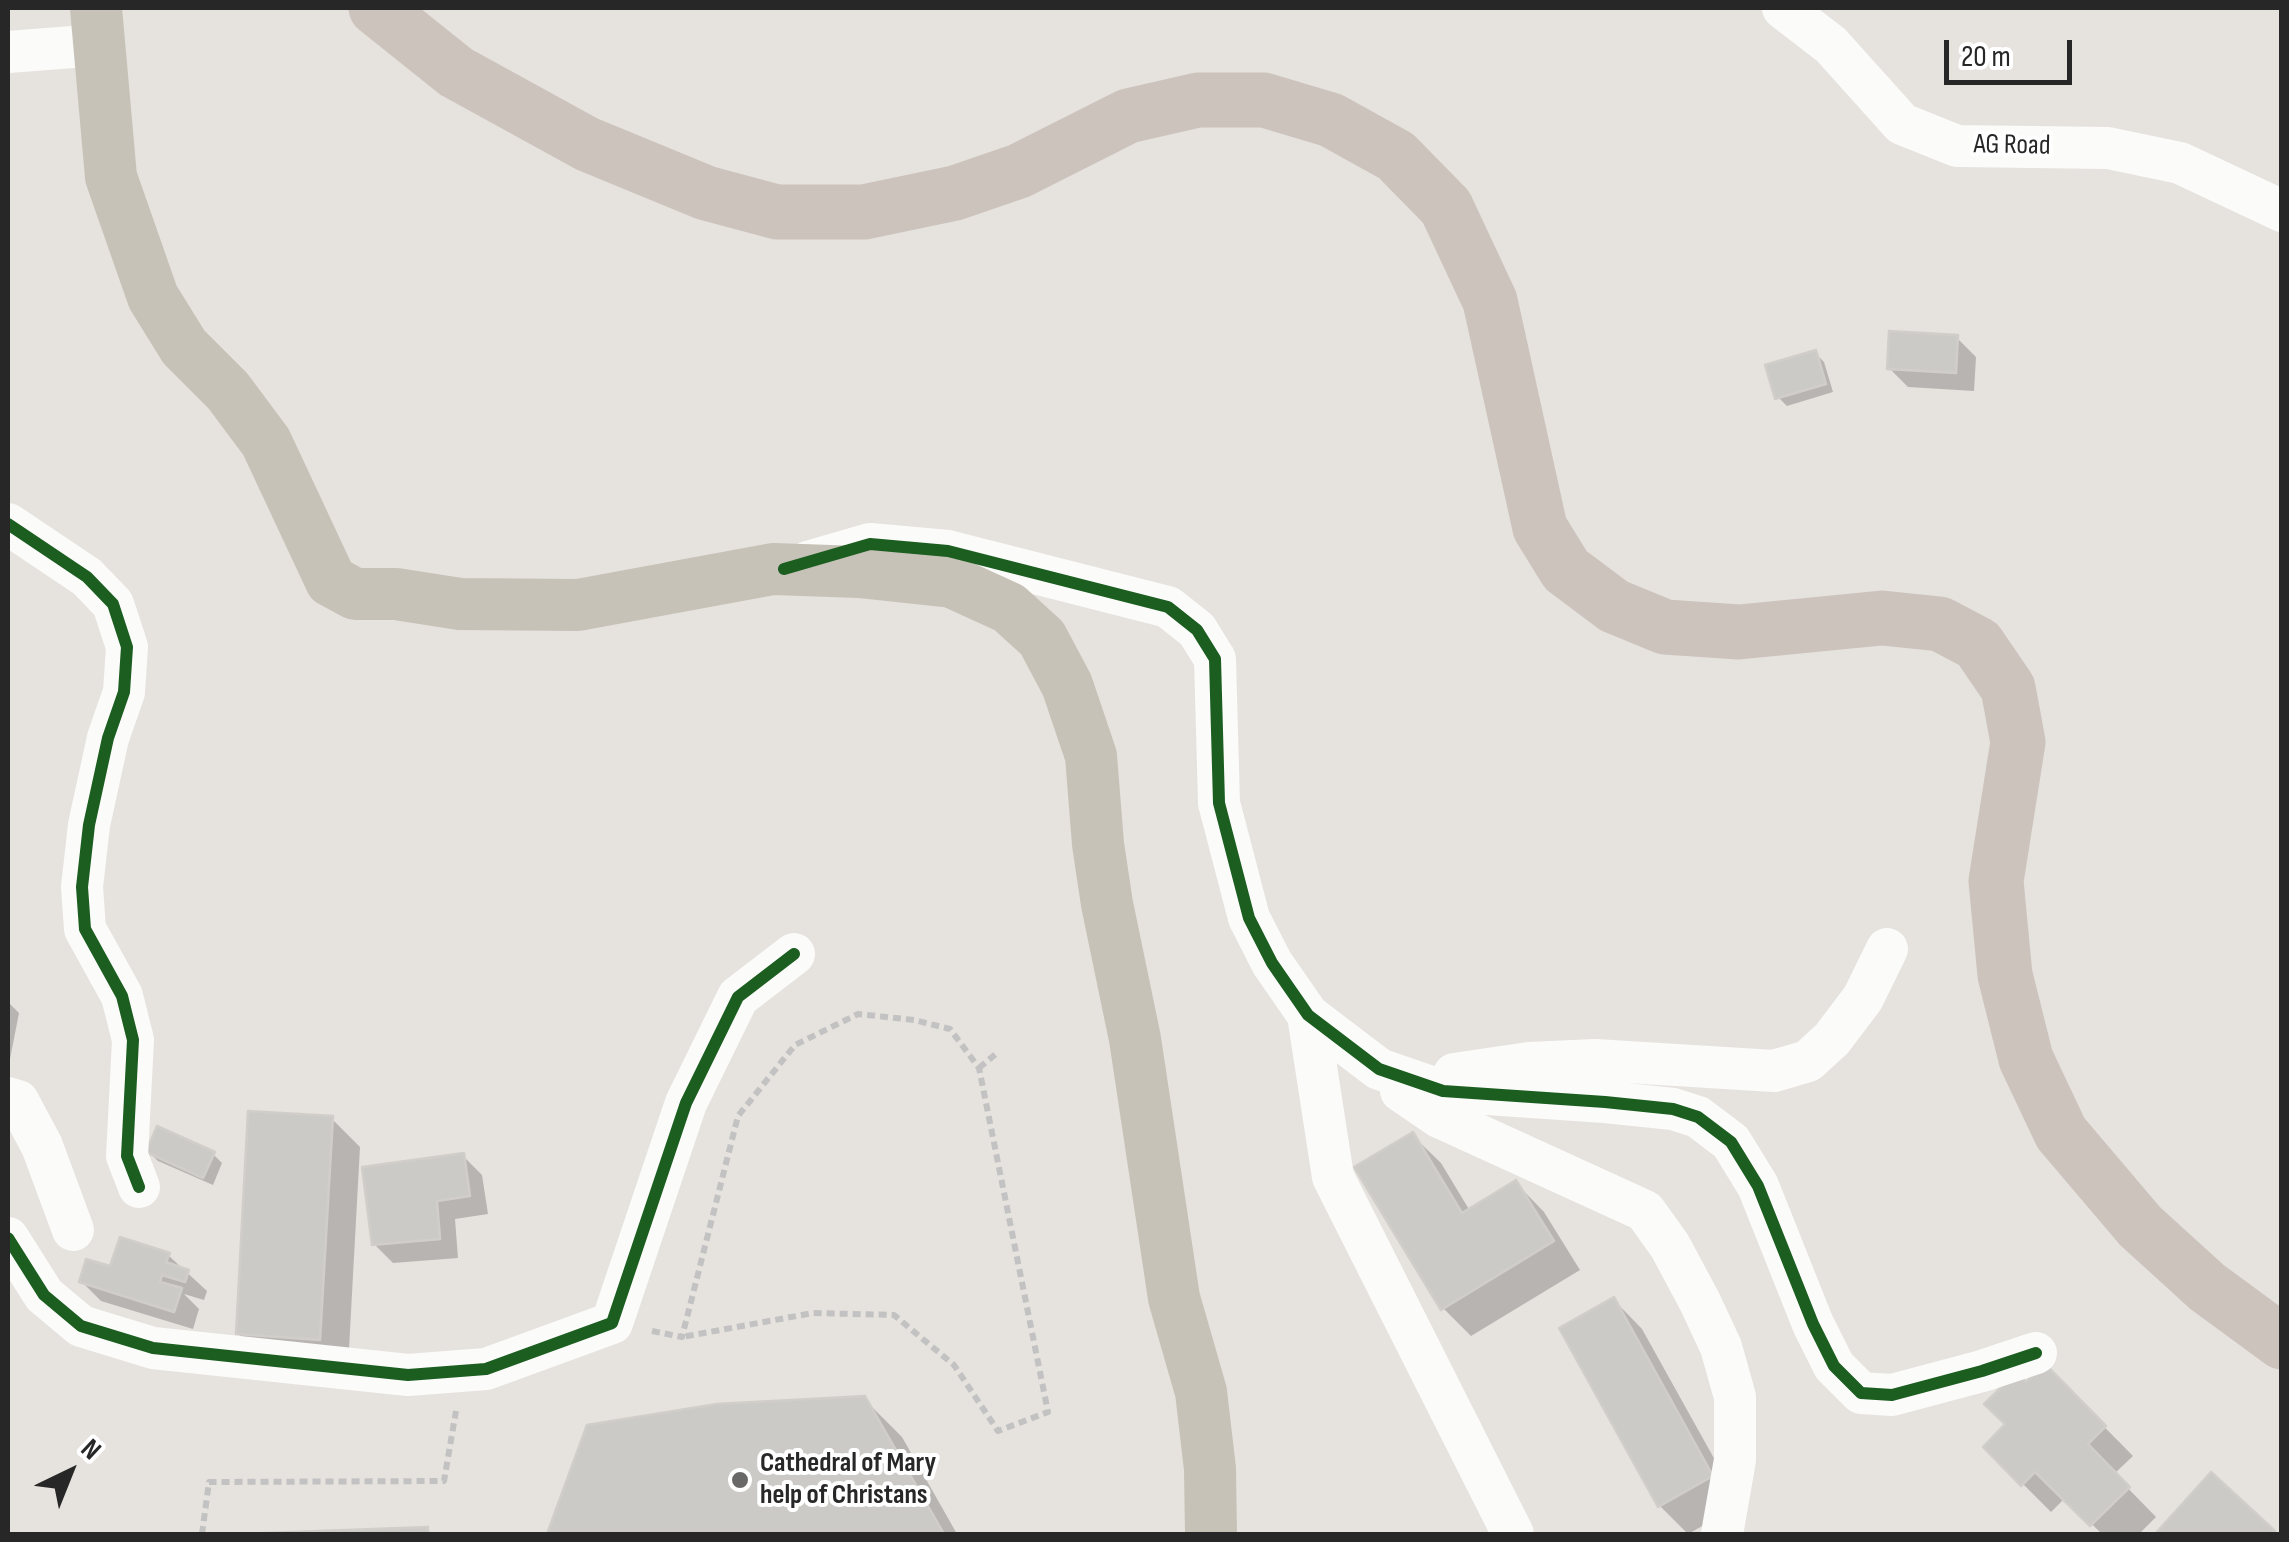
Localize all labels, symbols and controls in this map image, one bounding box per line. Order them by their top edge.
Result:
scale bar [1949,20,2076,82]
text: 20 m [1961,39,2011,75]
street label: AG Road [1973,129,2051,163]
north arrow [20,1422,120,1522]
text: N [74,1433,108,1467]
place label: Cathedral of Mary help of Christans [760,1447,936,1513]
marker: Cathedral of Mary help of Christans [729,1469,751,1491]

